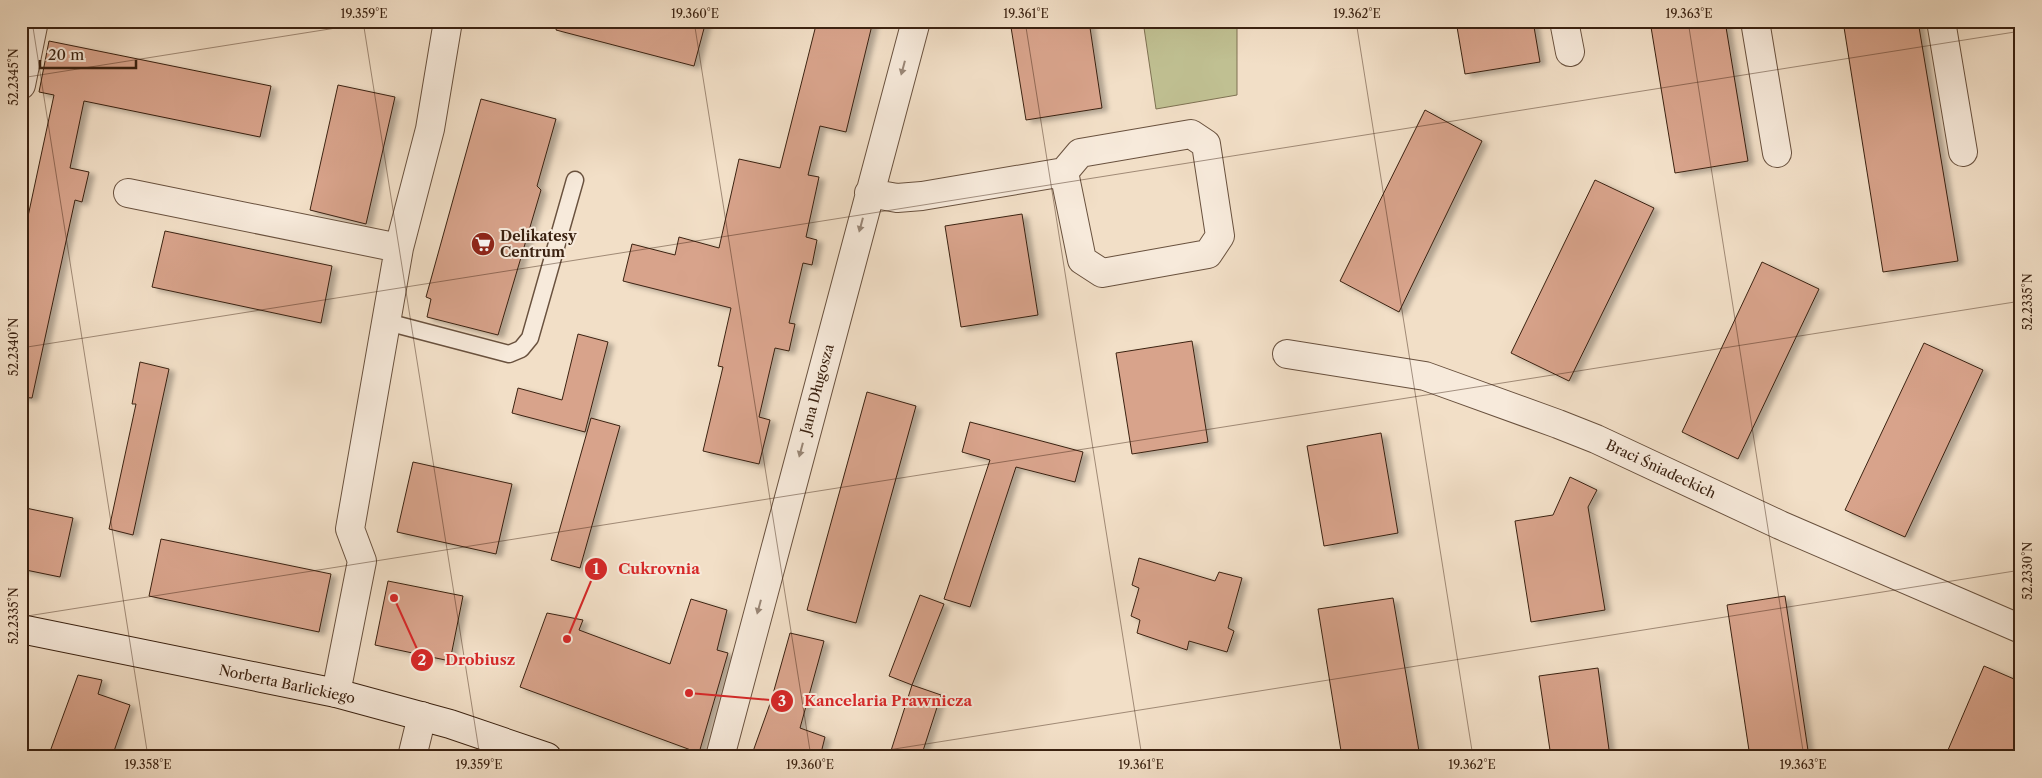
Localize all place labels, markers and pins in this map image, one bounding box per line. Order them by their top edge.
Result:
place label: Delikatesy Centrum [500,227,577,261]
supermarket icon: Delikatesy Centrum [470,231,496,257]
callout: Cukrovnia [583,554,710,584]
callout: Drobiusz [410,645,525,675]
callout: Kancelaria Prawnicza [769,686,983,716]

